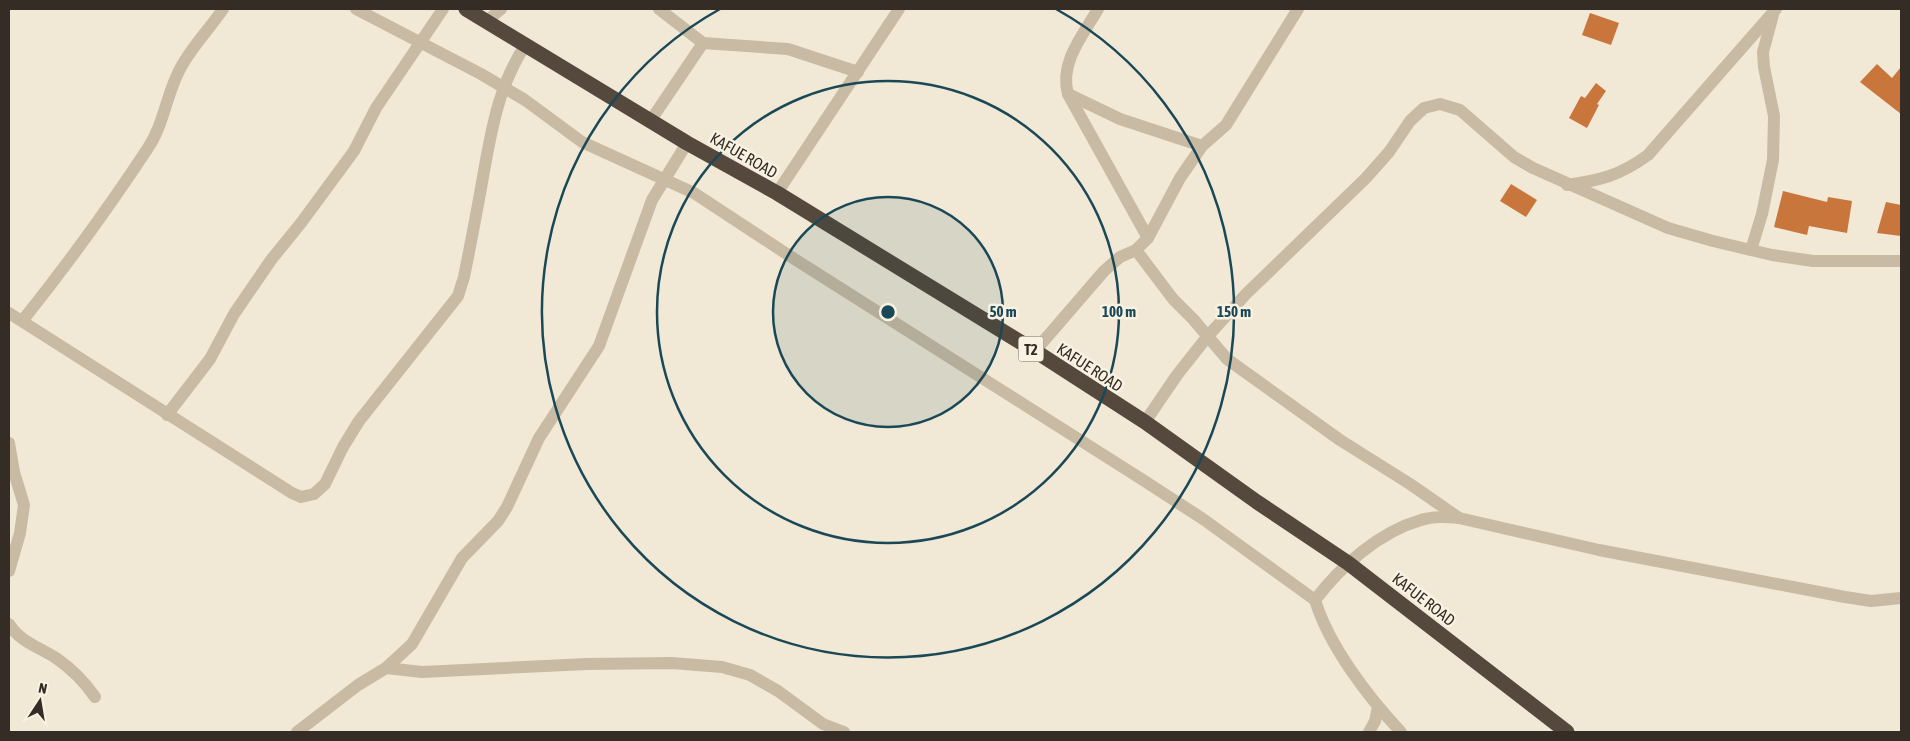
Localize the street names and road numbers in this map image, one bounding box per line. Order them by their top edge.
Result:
street label: KAFUE ROAD [707,129,781,181]
road number: T2 [1018,336,1044,362]
street label: KAFUE ROAD [1054,339,1126,395]
street label: KAFUE ROAD [1389,569,1459,629]

